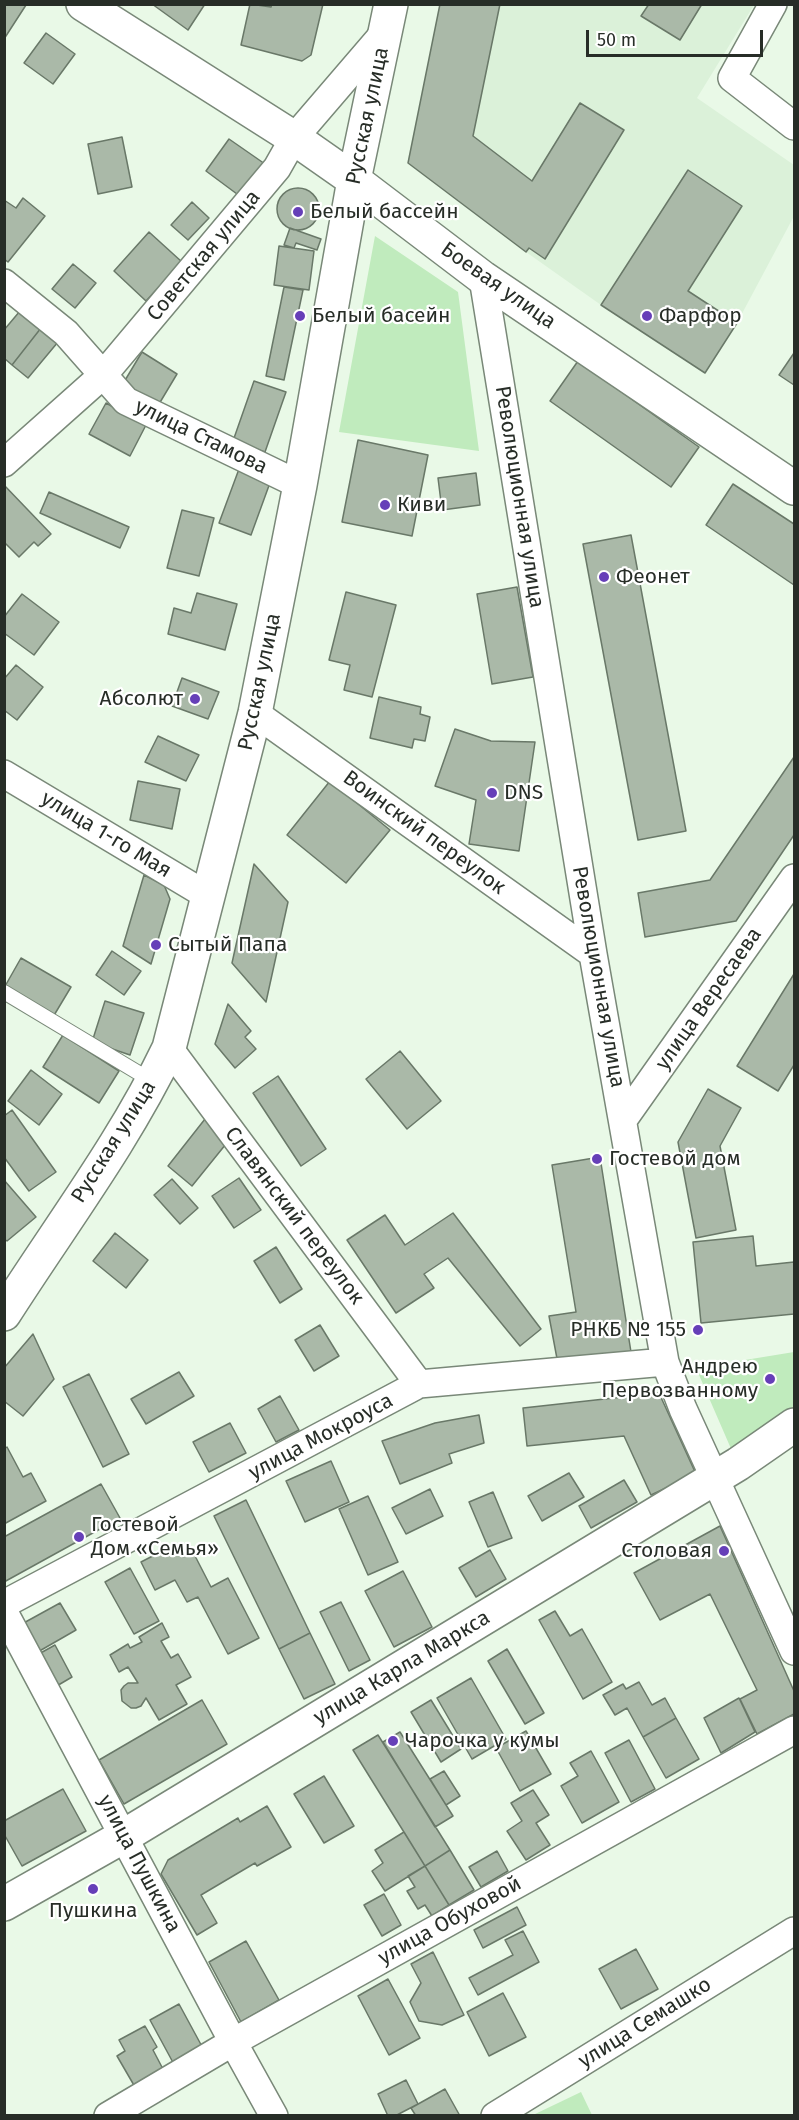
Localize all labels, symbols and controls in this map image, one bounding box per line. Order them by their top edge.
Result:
scale bar [589,18,766,56]
text: 50 m [597,29,636,51]
street label: Русская улица [341,45,395,187]
street label: Советская улица [142,185,266,327]
place label: Белый баcсейн [310,199,459,225]
marker: Белый баcсейн [291,205,305,219]
street label: Боевая улица [436,237,560,335]
place label: Белый басейн [312,303,451,329]
place label: Фарфор [659,303,742,329]
marker: Белый басейн [293,309,307,323]
marker: Фарфор [640,309,654,323]
street label: Революционная улица [489,384,549,610]
street label: улица Стамова [131,394,271,480]
place label: Киви [397,492,446,518]
marker: Киви [378,498,392,512]
place label: Феонет [616,564,690,590]
marker: Феонет [597,570,611,584]
street label: Русская улица [233,611,287,753]
place label: Абсолют [100,686,183,712]
marker: Абсолют [188,692,202,706]
street label: Воинский переулок [338,766,510,900]
place label: DNS [504,780,543,806]
street label: улица 1-го Мая [36,786,176,884]
marker: DNS [485,786,499,800]
street label: Революционная улица [566,864,630,1090]
street label: улица Вересаева [651,923,767,1075]
place label: Сытый Папа [168,932,287,958]
marker: Сытый Папа [149,938,163,952]
street label: Русская улица [66,1076,162,1208]
street label: Славянский переулок [219,1122,369,1310]
place label: Гостевой дом [609,1146,740,1172]
marker: Гостевой дом [590,1152,604,1166]
place label: РНКБ № 155 [570,1317,686,1343]
marker: РНКБ № 155 [691,1323,705,1337]
place label: Андрею Первозванному [601,1354,758,1404]
marker: Андрею Первозванному [763,1372,777,1386]
street label: улица Мокроуса [245,1388,397,1486]
place label: Гостевой Дом «Семья» [91,1512,219,1562]
marker: Гостевой Дом «Семья» [72,1530,86,1544]
place label: Столовая [621,1538,712,1564]
marker: Столовая [717,1544,731,1558]
street label: улица Карла Маркса [309,1605,495,1731]
place label: Чарочка у кумы [405,1728,560,1754]
marker: Чарочка у кумы [386,1734,400,1748]
street label: улица Пушкина [92,1791,186,1937]
street label: улица Обуховой [374,1871,526,1971]
marker: Пушкина [86,1882,100,1896]
place label: Пушкина [49,1898,137,1924]
street label: улица Семашко [574,1972,716,2074]

